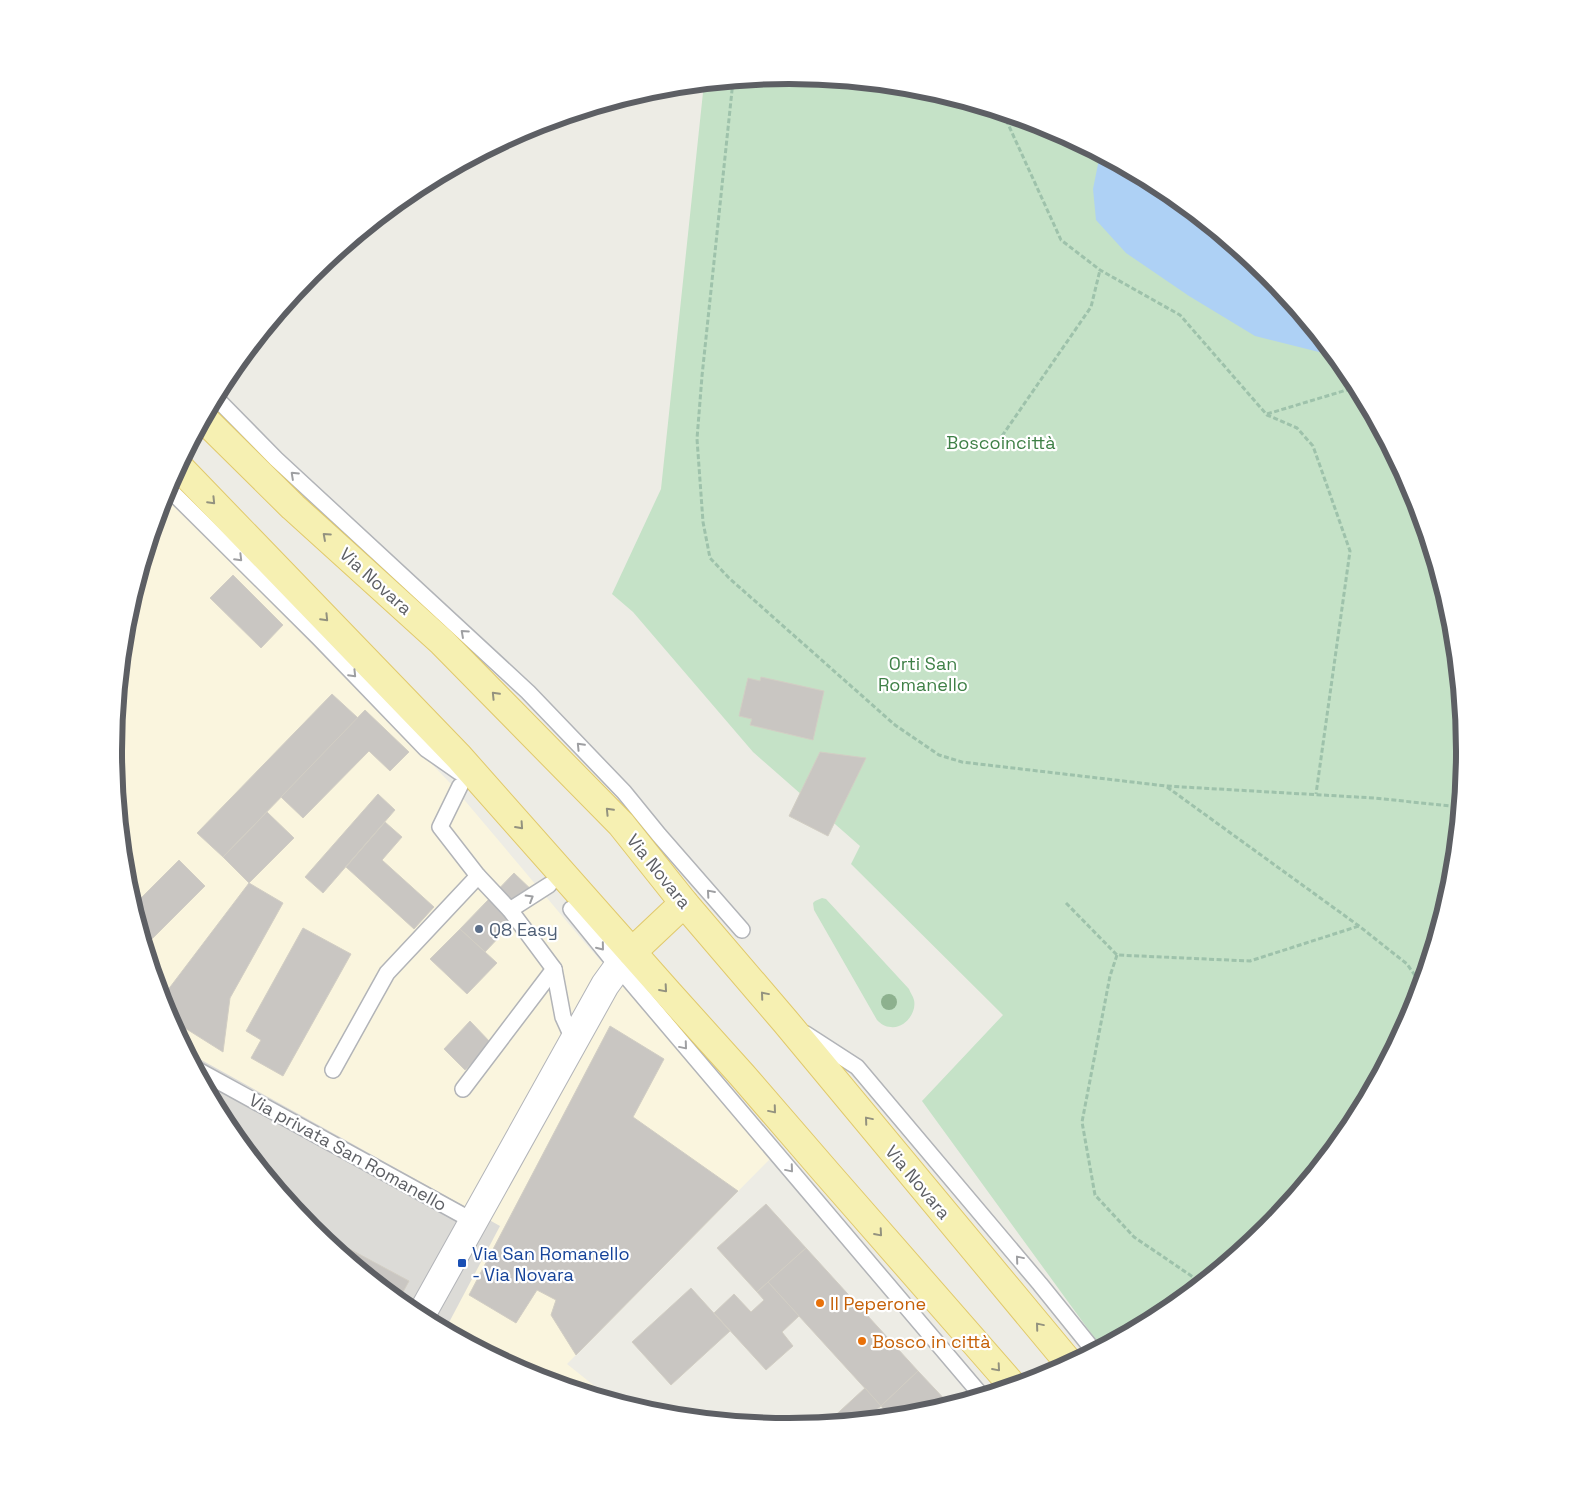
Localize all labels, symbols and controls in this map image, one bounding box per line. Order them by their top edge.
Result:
park label: Boscoincittà [946,431,1056,454]
one-way arrow [290,472,299,481]
one-way arrow [206,496,215,505]
one-way arrow [322,533,331,542]
street label: Via Novara [335,542,417,620]
one-way arrow [233,553,242,562]
one-way arrow [319,613,328,622]
one-way arrow [460,630,469,639]
park label: Orti San Romanello [878,652,968,696]
one-way arrow [347,668,356,677]
one-way arrow [492,692,501,701]
one-way arrow [577,743,586,752]
one-way arrow [605,808,614,817]
one-way arrow [514,820,523,829]
street label: Via Novara [622,829,696,913]
one-way arrow [707,890,716,899]
one-way arrow [524,894,533,904]
place label: Q8 Easy [489,918,558,941]
marker: Q8 Easy [473,923,485,935]
one-way arrow [596,941,604,950]
one-way arrow [658,983,667,992]
one-way arrow [760,992,769,1001]
one-way arrow [679,1040,688,1049]
street label: Via privata San Romanello [245,1088,451,1216]
one-way arrow [767,1104,775,1113]
one-way arrow [864,1117,873,1126]
street label: Via Novara [880,1140,956,1224]
one-way arrow [784,1164,793,1173]
one-way arrow [873,1227,882,1236]
place label: Via San Romanello - Via Novara [472,1242,630,1286]
one-way arrow [1016,1255,1025,1264]
marker: Via San Romanello - Via Novara [456,1257,468,1269]
place label: Il Peperone [830,1292,926,1315]
marker: Il Peperone [814,1297,826,1309]
one-way arrow [1036,1323,1044,1332]
place label: Bosco in città [872,1330,991,1353]
marker: Bosco in città [856,1335,868,1347]
one-way arrow [992,1363,1001,1372]

